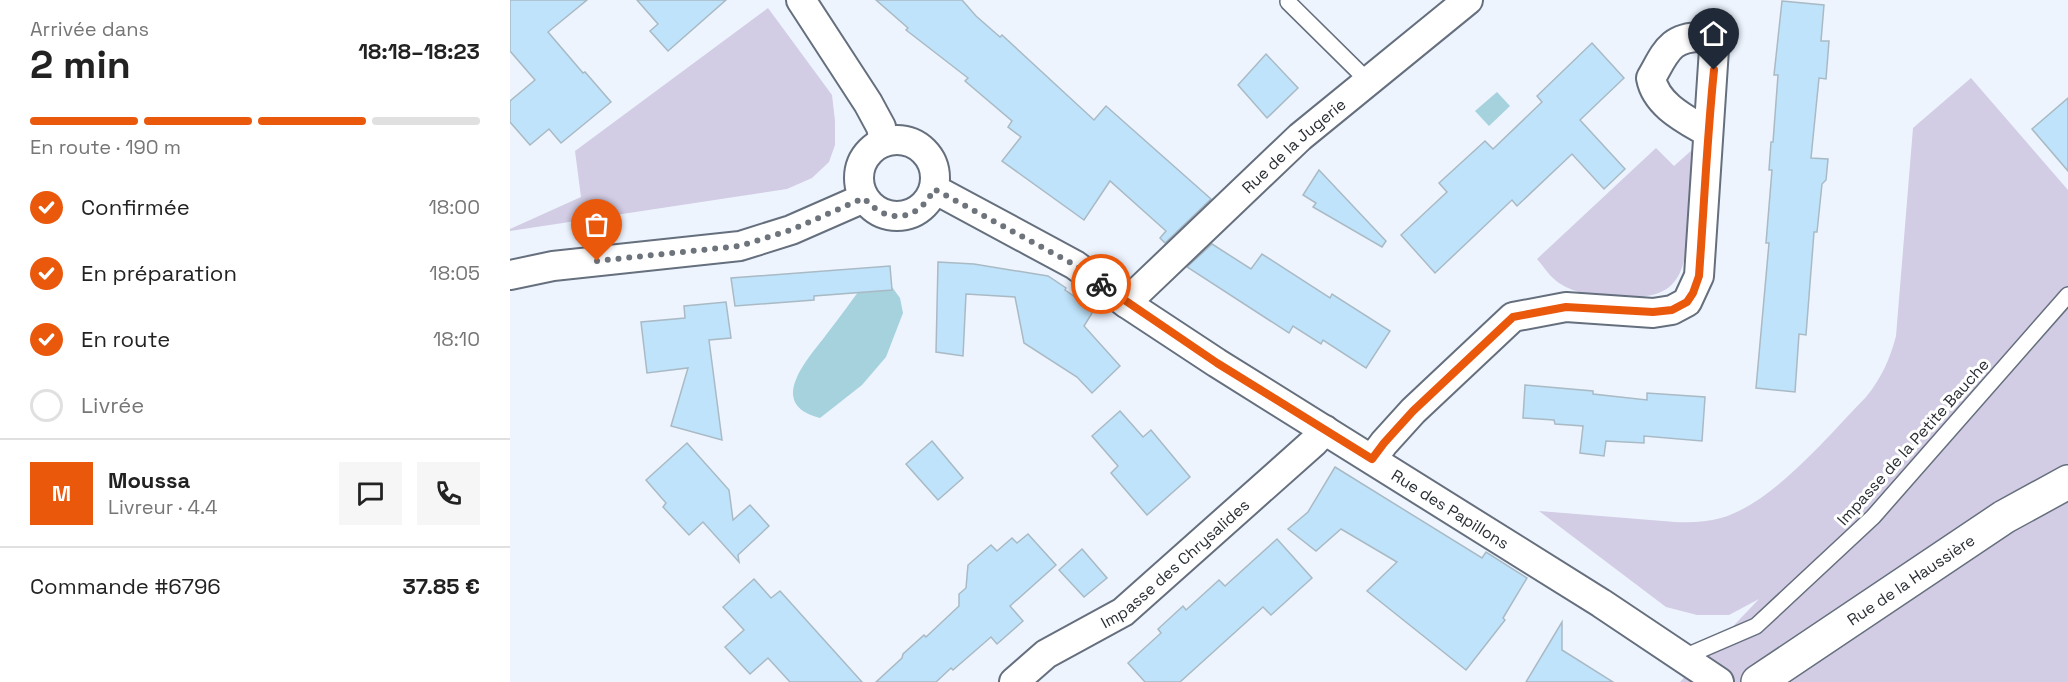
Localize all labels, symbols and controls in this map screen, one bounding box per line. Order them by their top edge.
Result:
pin [1688,8,1739,70]
text: Arrivée dans [30,16,149,42]
icon: home [1697,17,1730,50]
text: 18:18–18:23 [358,37,480,65]
text: 2 min [30,40,131,89]
street label: Rue de la Jugerie [1237,94,1350,198]
text: En route · 190 m [30,134,181,160]
icon: check [30,191,63,224]
text: Confirmée [81,193,190,221]
text: 18:00 [428,194,480,220]
pin [571,199,622,261]
icon: bag [580,208,613,241]
courier [1071,254,1131,314]
icon: check [30,257,63,290]
text: En préparation [81,259,237,287]
text: 18:05 [429,260,480,286]
icon: bike [1085,268,1118,301]
icon: check [30,323,63,356]
text: En route [81,325,170,353]
text: 18:10 [433,326,480,352]
street label: Impasse de la Petite Bauche [1832,354,1994,530]
text: Livrée [81,391,144,419]
button: chat [339,462,402,525]
button: phone [417,462,480,525]
street label: Rue des Papillons [1388,464,1513,553]
text: Moussa [108,466,190,494]
text: M [52,479,71,507]
text: Livreur · 4.4 [108,494,217,520]
street label: Impasse des Chrysalides [1097,494,1254,633]
street label: Rue de la Haussière [1843,529,1979,630]
text: Commande #6796 [30,572,221,600]
text: 37.85 € [402,572,480,600]

